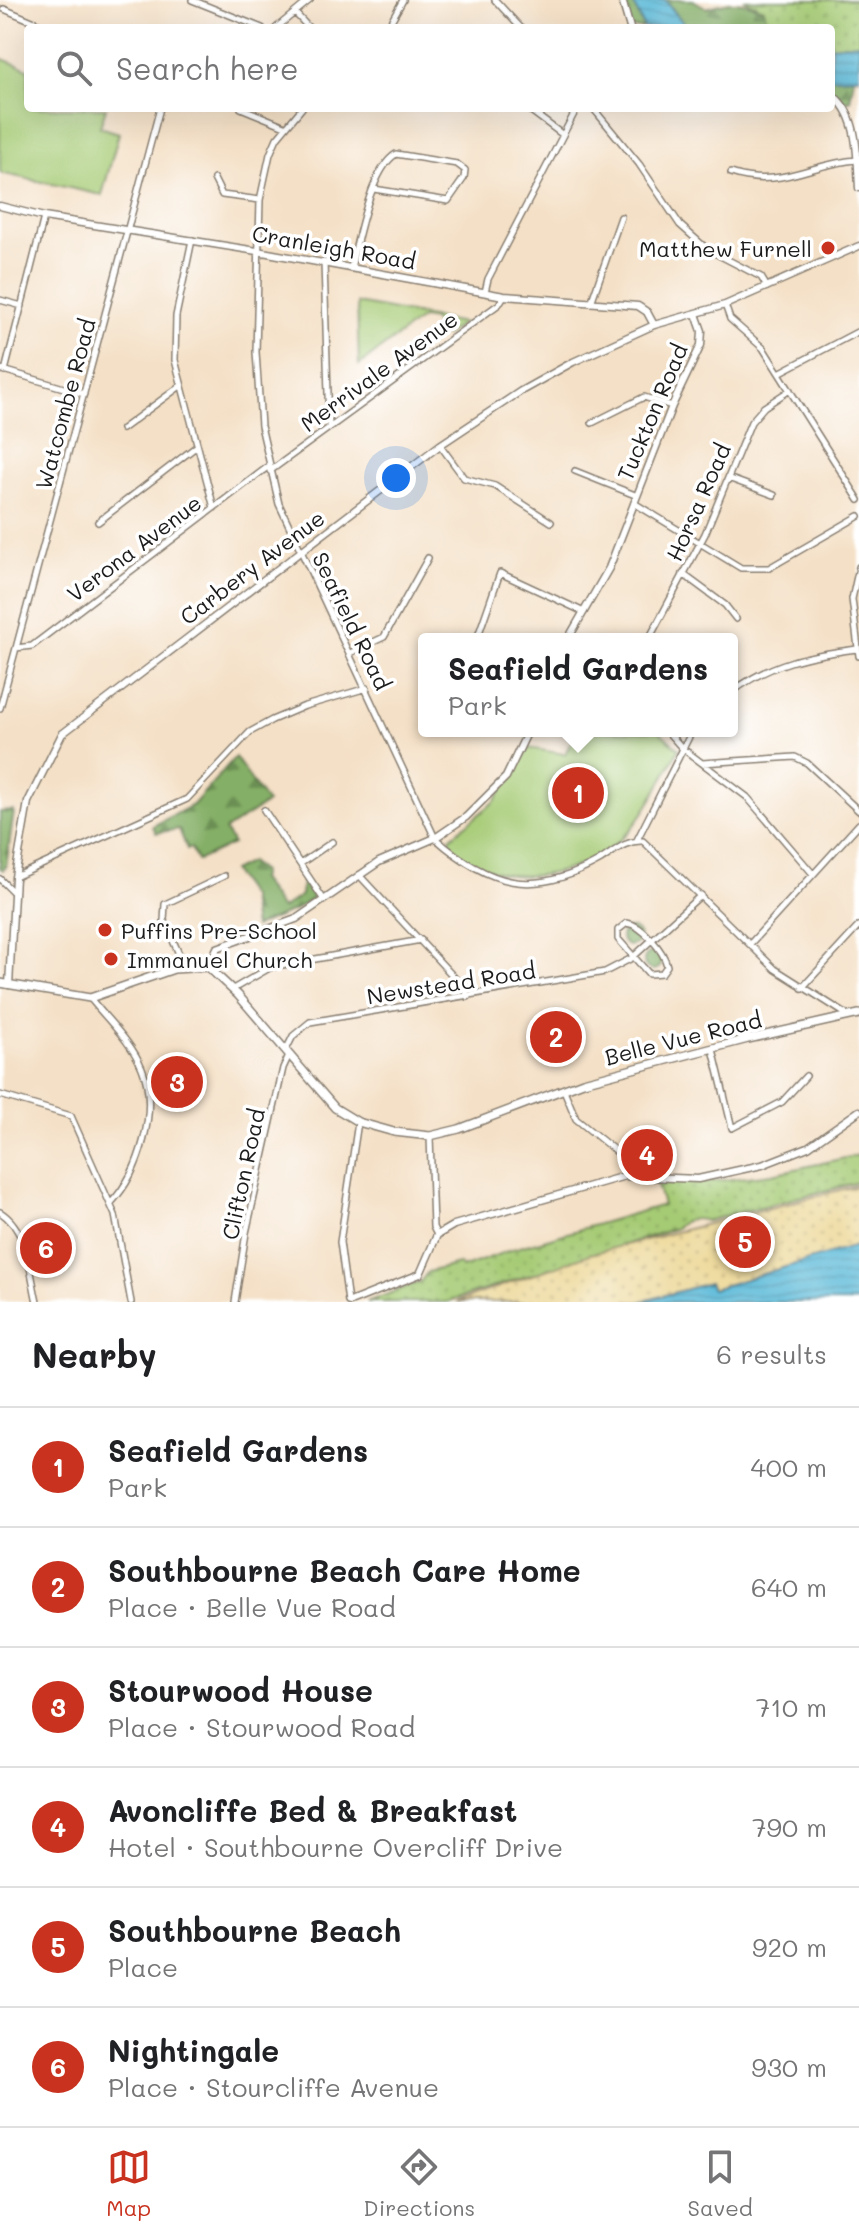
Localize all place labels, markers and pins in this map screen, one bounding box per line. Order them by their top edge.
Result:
place label: Matthew Furnell [639,234,812,263]
marker: Matthew Furnell [819,239,837,257]
pin: 1 [552,763,604,823]
place label: Puffins Pre-School [121,916,317,945]
marker: Puffins Pre-School [96,921,114,939]
place label: Immanuel Church [127,945,312,974]
marker: Immanuel Church [102,950,120,968]
pin: 2 [530,1007,582,1067]
pin: 3 [151,1052,203,1112]
pin: 4 [621,1125,673,1185]
pin: 5 [719,1212,771,1272]
pin: 6 [20,1218,72,1278]

